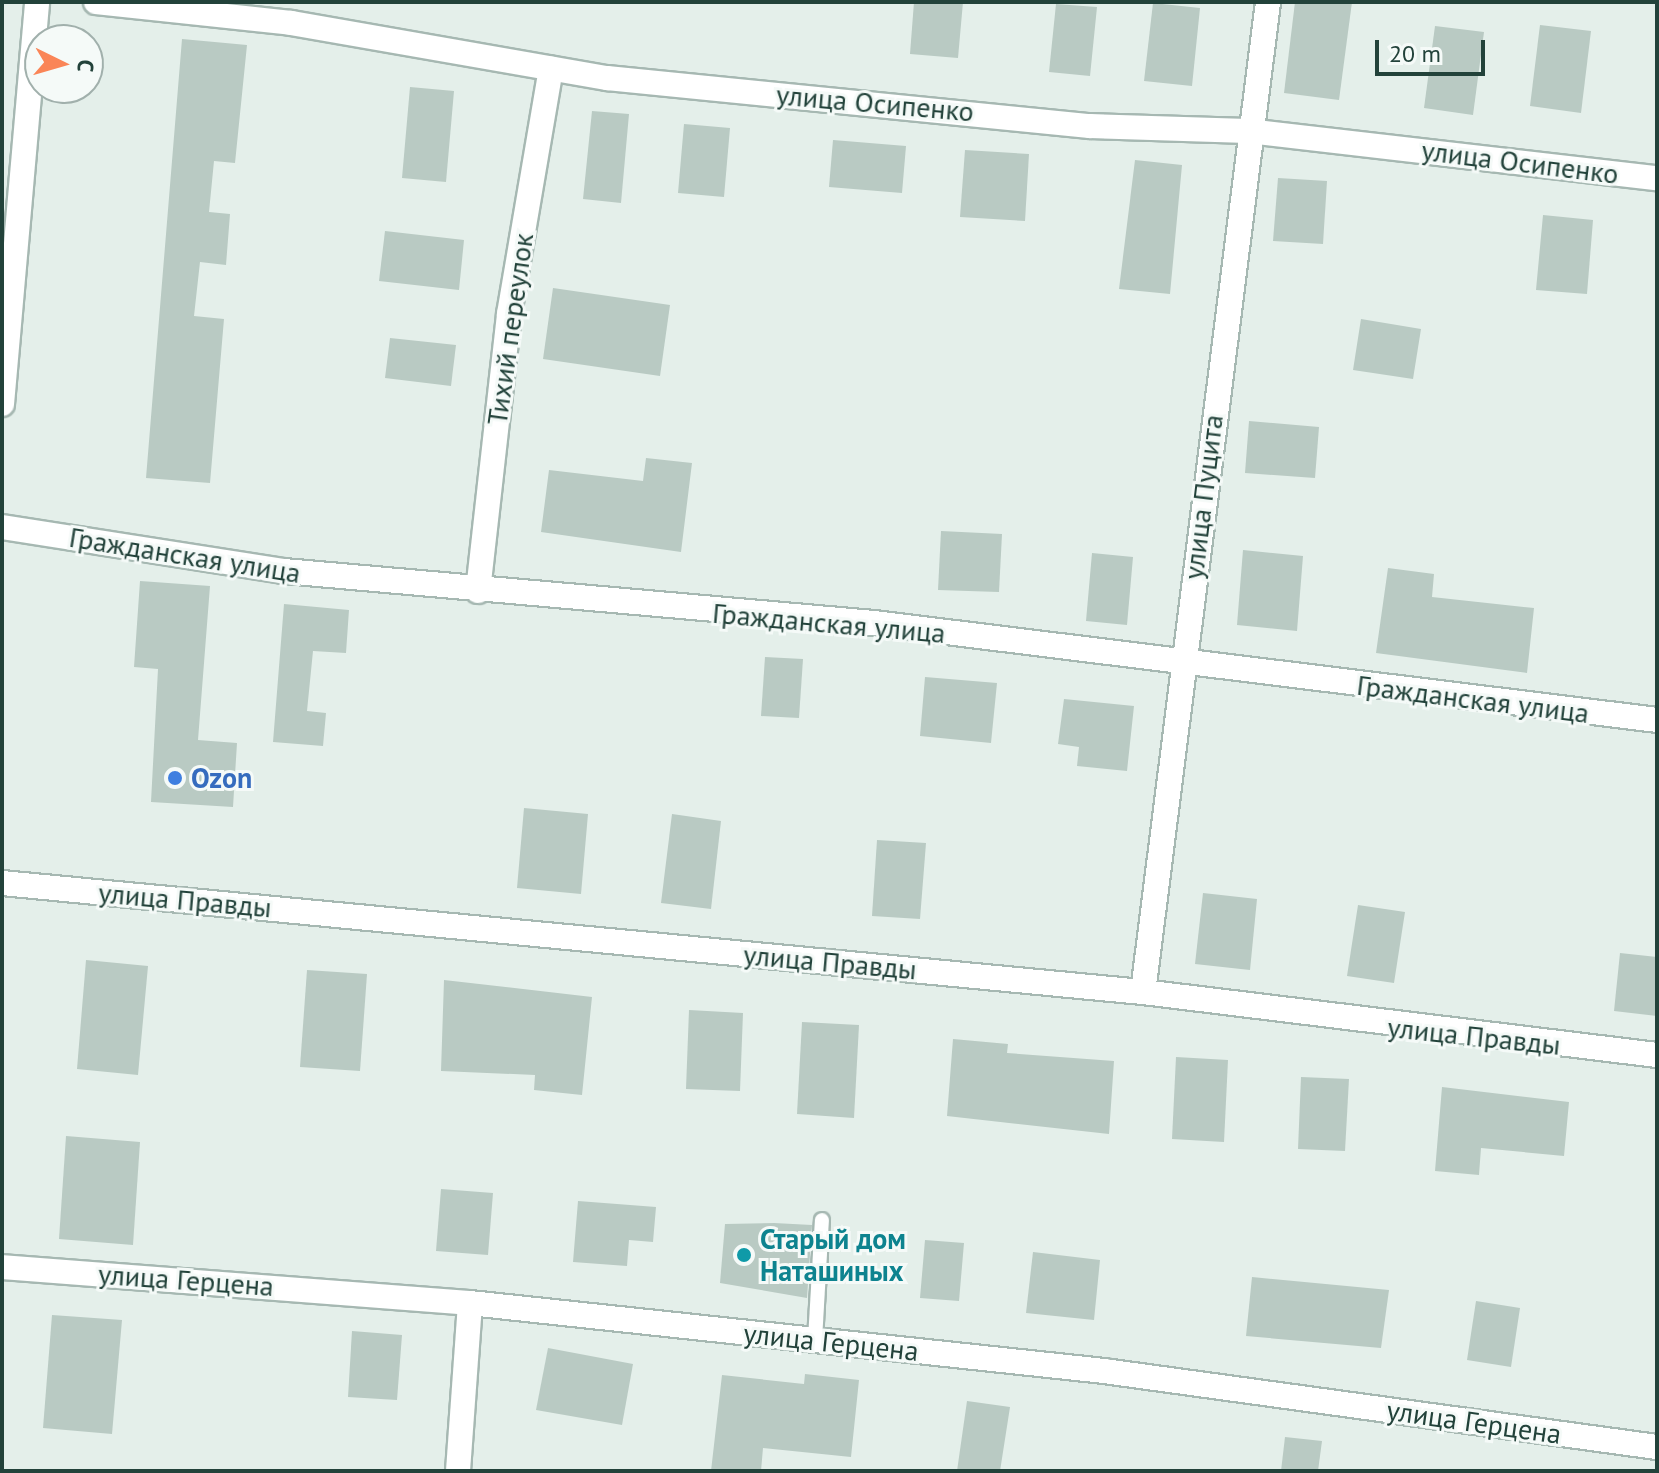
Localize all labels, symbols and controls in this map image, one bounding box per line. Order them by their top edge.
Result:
north arrow [24,24,104,104]
scale bar [1379,24,1489,74]
text: 20 m [1389,38,1441,69]
text: С [71,59,100,73]
street label: улица Осипенко [775,78,975,128]
street label: улица Осипенко [1420,133,1620,191]
street label: Тихий переулок [480,231,540,427]
street label: улица Пуцита [1176,413,1230,581]
street label: Гражданская улица [67,520,303,590]
street label: Гражданская улица [711,596,947,650]
street label: Гражданская улица [1355,668,1591,730]
place label: Ozon [191,761,252,795]
marker: Ozon [166,769,184,787]
street label: улица Правды [97,876,273,924]
street label: улица Правды [742,938,918,986]
street label: улица Правды [1386,1010,1562,1062]
place label: Старый дом Наташиных [760,1222,906,1288]
marker: Старый дом Наташиных [735,1246,753,1264]
street label: улица Герцена [97,1257,275,1303]
street label: улица Герцена [742,1316,920,1368]
street label: улица Герцена [1385,1393,1563,1451]

